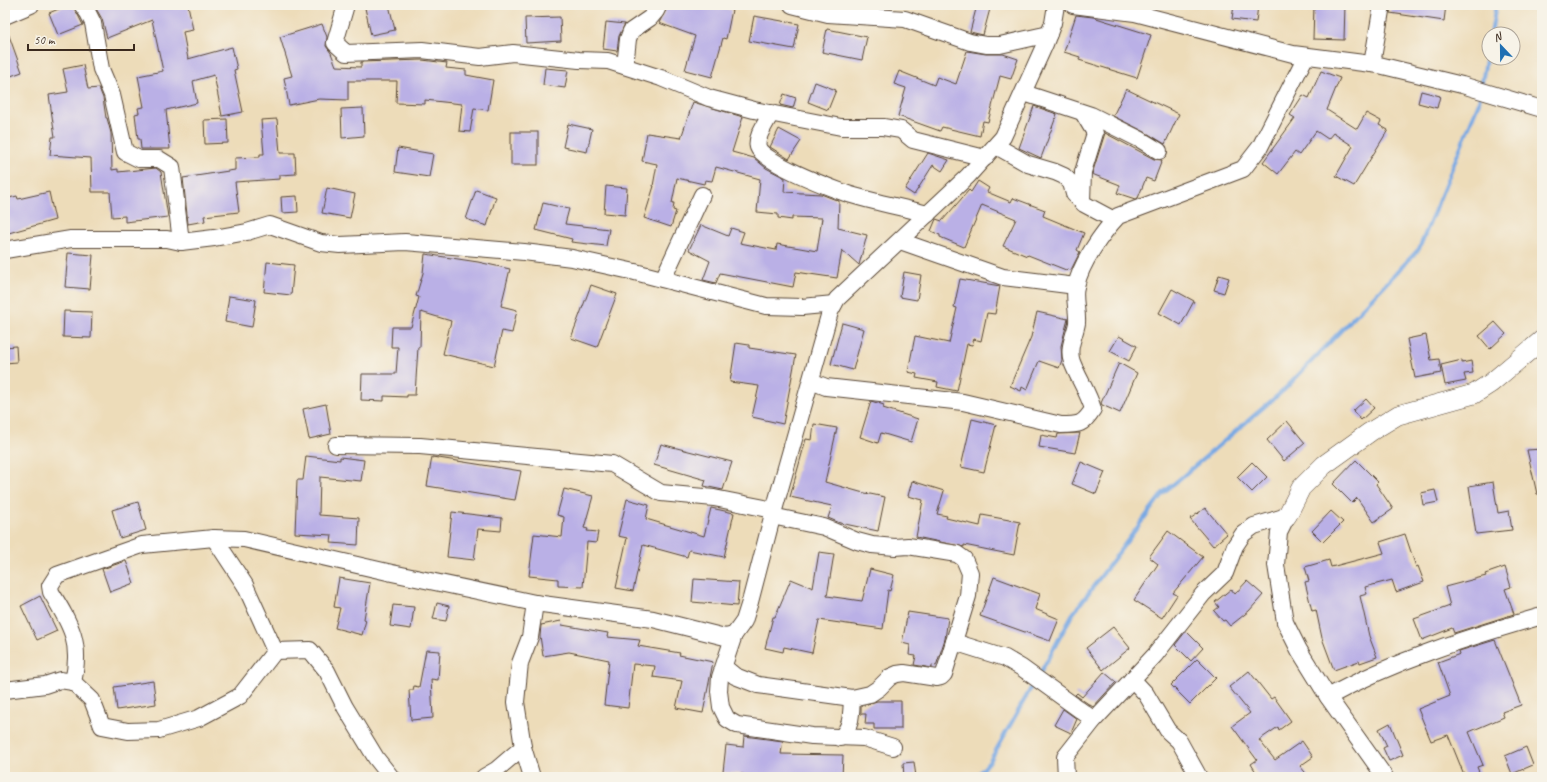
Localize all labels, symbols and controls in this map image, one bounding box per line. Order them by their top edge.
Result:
scale bar [28,26,134,52]
north arrow [1481,26,1521,66]
text: N [1491,28,1505,44]
text: 50 m [34,32,56,48]

